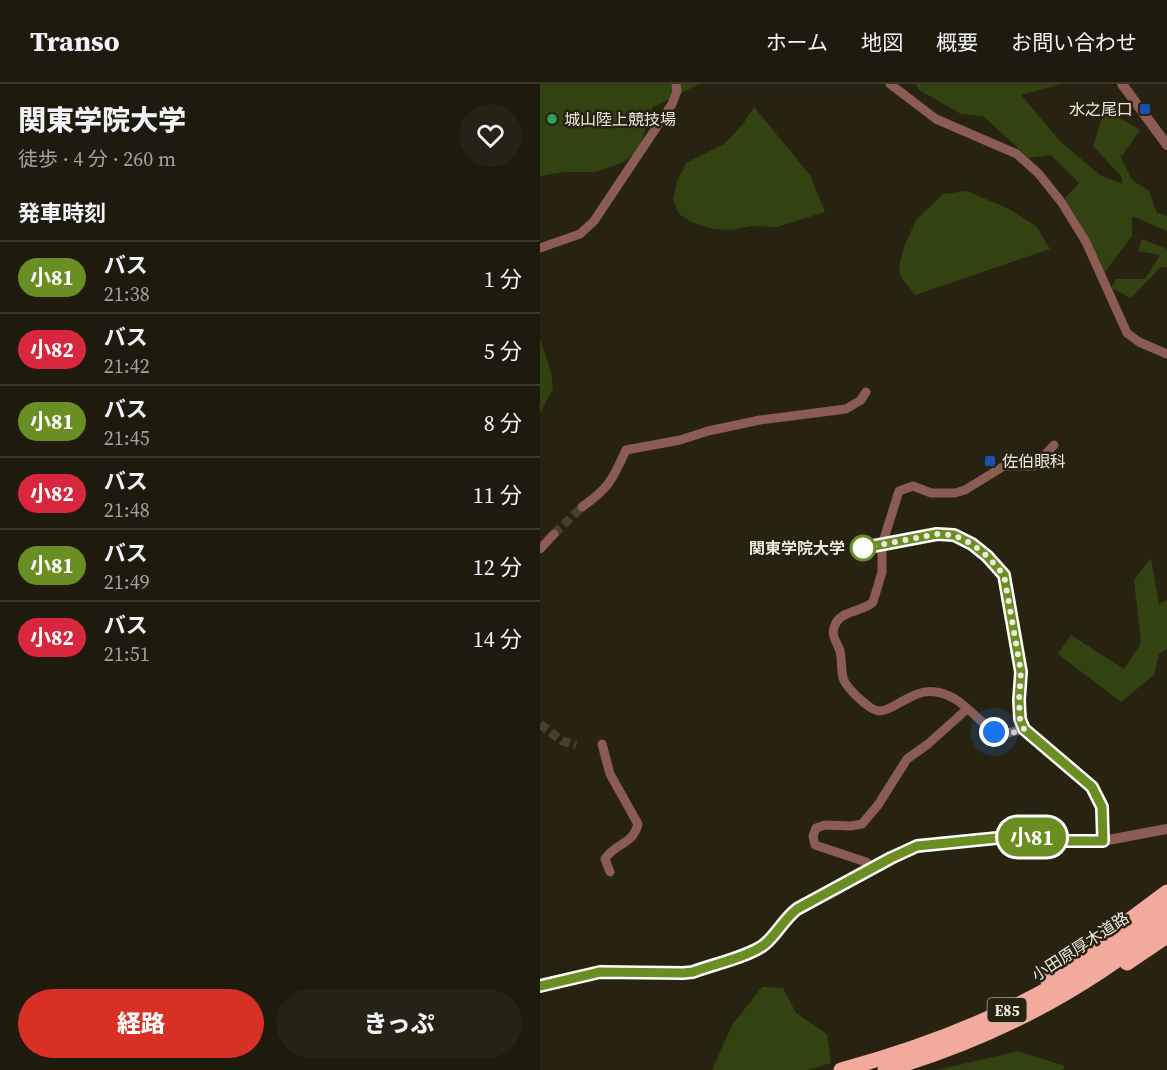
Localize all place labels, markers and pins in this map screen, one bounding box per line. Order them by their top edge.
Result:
place label: 水之尾口 [1069,98,1133,120]
marker: 水之尾口 [1138,102,1152,116]
place label: 城山陸上競技場 [564,108,676,130]
marker: 城山陸上競技場 [545,112,559,126]
place label: 佐伯眼科 [1002,450,1066,472]
marker: 佐伯眼科 [983,454,997,468]
marker: 関東学院大学 [850,535,876,561]
place label: 関東学院大学 [749,537,845,559]

